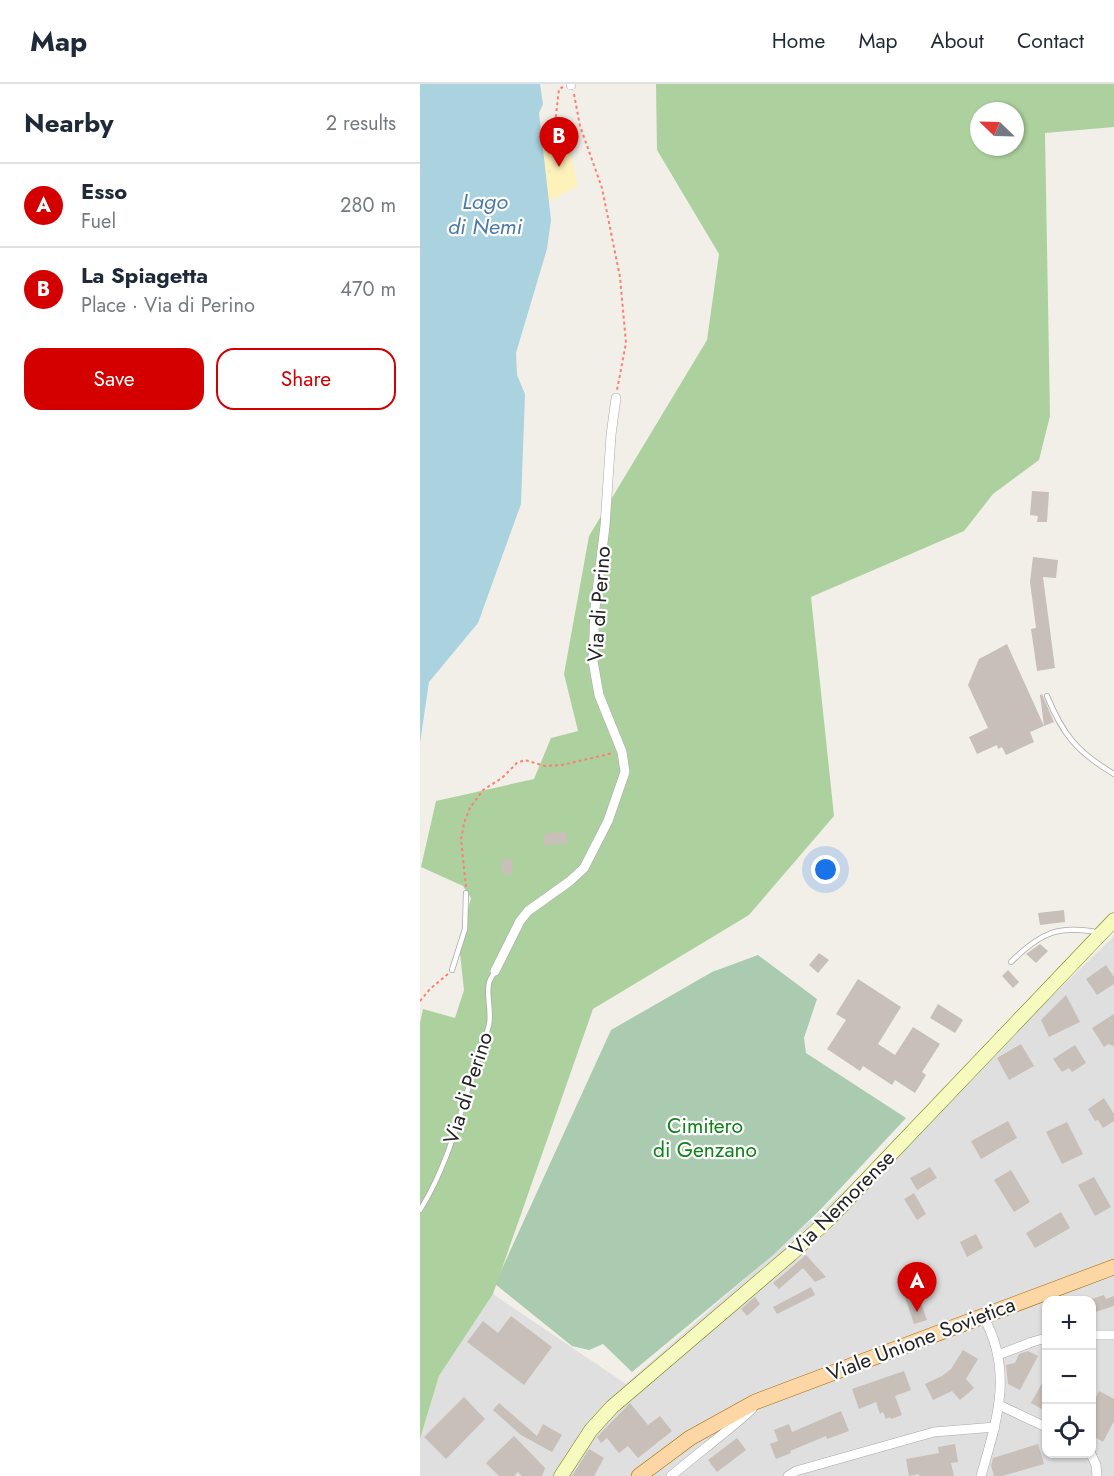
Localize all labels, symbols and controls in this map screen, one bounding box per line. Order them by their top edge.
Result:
text: Map [30,21,87,62]
text: Home [772,26,825,56]
text: Map [858,26,898,56]
text: About [931,26,984,56]
text: Contact [1017,26,1084,56]
north arrow [970,102,1024,156]
text: Nearby [24,104,113,142]
text: 2 results [326,109,396,138]
pin: B [540,118,578,167]
text: Esso [81,175,127,207]
water label: Lago di Nemi [448,185,522,242]
text: A [36,191,51,220]
text: 280 m [340,191,396,220]
text: Fuel [81,207,116,236]
text: La Spiagetta [81,259,208,291]
text: B [37,275,50,304]
text: 470 m [340,275,396,304]
text: Place · Via di Perino [81,291,255,320]
button: Save [24,348,204,410]
button: Share [216,348,396,410]
street label: Via di Perino [580,545,618,663]
your location [811,855,840,884]
street label: Via di Perino [436,1028,500,1148]
park label: Cimitero di Genzano [653,1111,757,1165]
street label: Via Nemorense [782,1143,902,1263]
pin: A [898,1262,936,1312]
street label: Viale Unione Sovietica [823,1289,1019,1389]
map controls [1042,1296,1096,1458]
button: + [1042,1296,1096,1350]
button: − [1042,1350,1096,1404]
button: locate [1042,1404,1096,1458]

